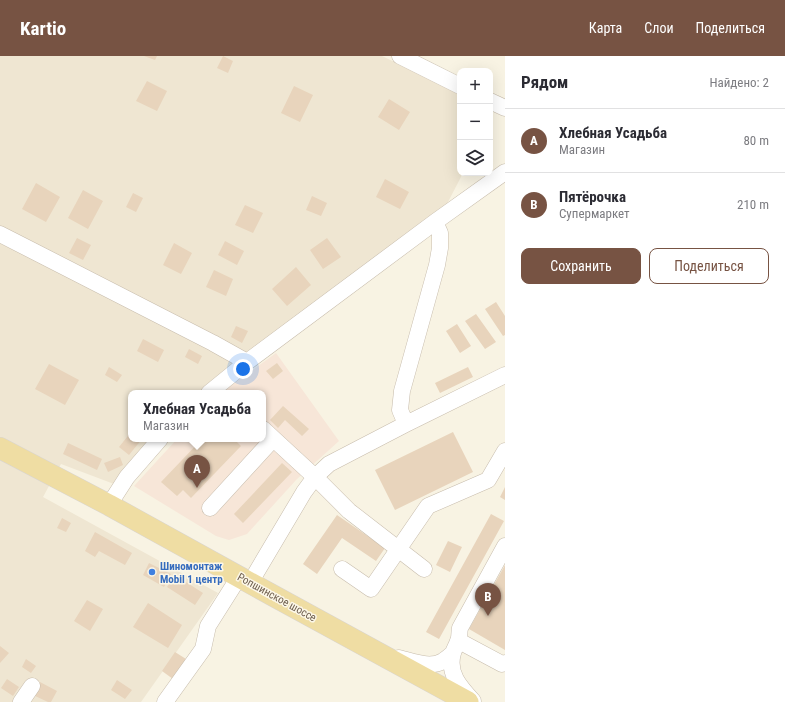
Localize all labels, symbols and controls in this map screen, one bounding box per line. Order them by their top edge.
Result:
text: Kartio [20,17,66,40]
text: Карта [589,20,622,36]
text: Слои [644,20,674,36]
text: Поделиться [696,20,765,36]
map controls [457,68,493,176]
button: + [457,68,493,104]
text: Рядом [521,72,568,92]
text: Найдено: 2 [709,75,769,90]
button: − [457,104,493,140]
text: Хлебная Усадьба [559,124,667,142]
text: A [530,133,538,148]
text: 80 m [743,133,769,148]
button: layers [457,140,493,176]
text: Магазин [559,142,605,157]
text: Пятёрочка [559,188,626,206]
text: B [530,197,538,212]
text: 210 m [737,197,769,212]
text: Супермаркет [559,206,630,221]
button: Сохранить [521,248,641,284]
button: Поделиться [649,248,769,284]
your location [233,359,253,379]
popup [128,390,266,442]
text: Хлебная Усадьба [143,400,251,418]
text: Магазин [143,418,189,433]
pin: A [184,455,210,488]
place label: Шиномонтаж Mobil 1 центр [160,560,223,586]
marker: Шиномонтаж Mobil 1 центр [147,567,157,577]
street label: Ропшинское шоссе [235,570,318,624]
pin: B [475,583,501,616]

